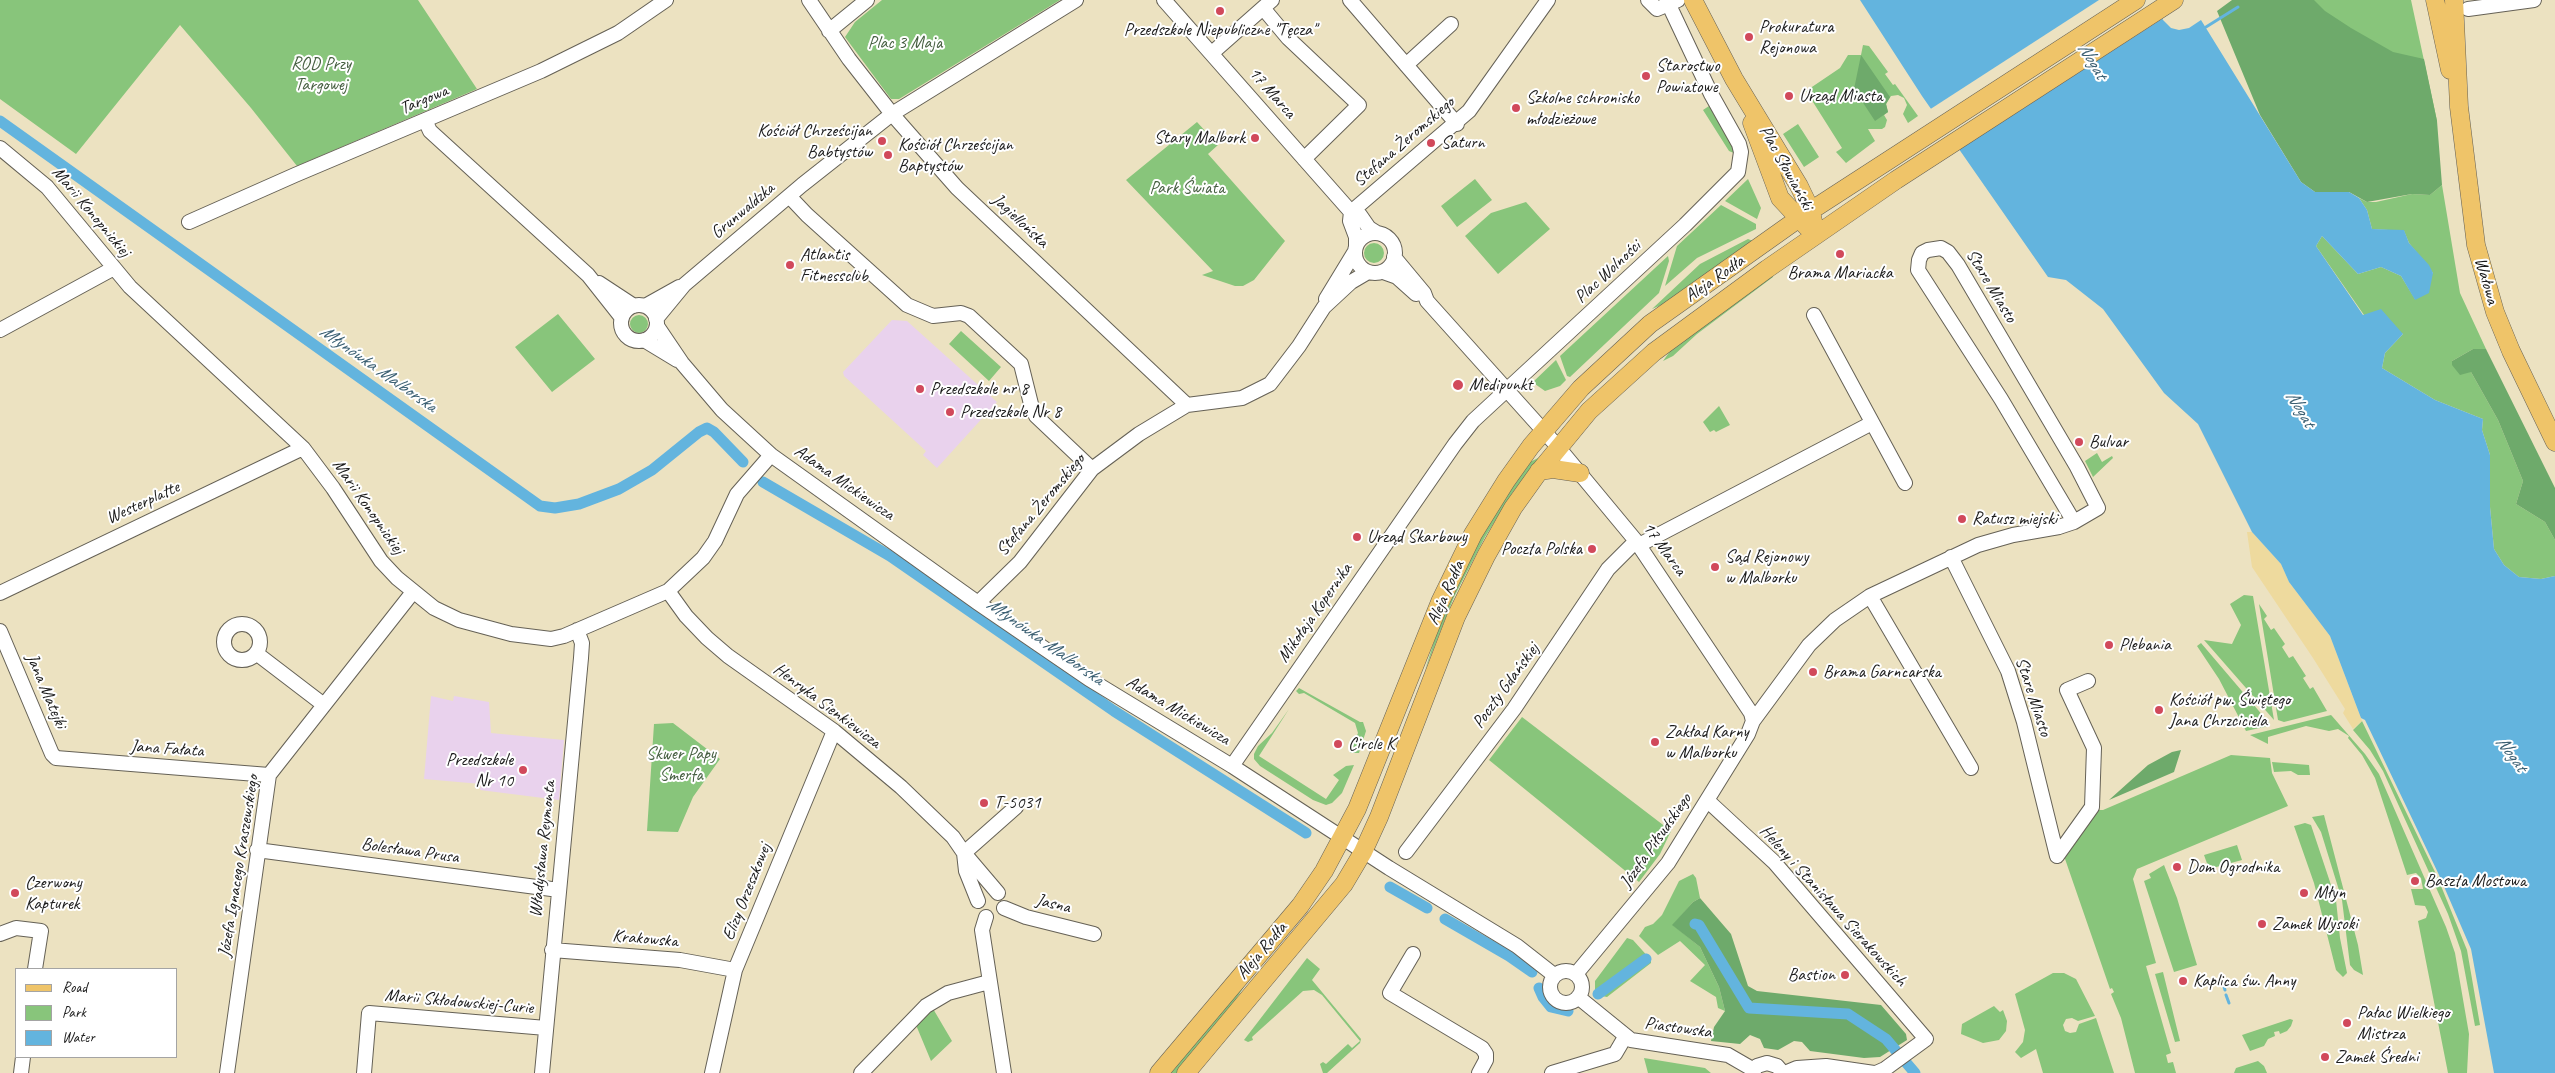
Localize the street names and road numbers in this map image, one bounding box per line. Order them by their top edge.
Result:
street label: 17 Marca [1244,63,1300,123]
street label: Targowa [397,80,451,120]
street label: Stefana Żeromskiego [1349,92,1459,192]
street label: Plac Słowiański [1754,122,1818,214]
street label: Marii Konopnickiej [47,162,135,262]
street label: Grunwaldzka [707,178,779,244]
street label: Jagiellońska [987,189,1053,253]
street label: Plac Wolności [1570,236,1646,308]
street label: Stare Miasto [1961,245,2021,327]
street label: Aleja Rodła [1681,251,1749,307]
street label: Wałowa [2469,255,2503,307]
street label: Adama Mickiewicza [790,441,898,525]
street label: Stefana Żeromskiego [992,449,1090,561]
street label: Marii Konopnickiej [327,455,409,559]
street label: Westerplatte [103,477,183,529]
street label: 17 Marca [1637,518,1691,580]
street label: Aleja Rodła [1422,558,1470,628]
street label: Mikołaja Kopernika [1273,559,1357,667]
street label: Poczty Gdańskiej [1468,639,1544,733]
street label: Jana Matejki [21,650,71,732]
street label: Stare Miasto [2010,655,2056,739]
street label: Henryka Sienkiewicza [769,659,885,753]
street label: Adama Mickiewicza [1122,672,1234,750]
street label: Jana Fałata [130,736,204,762]
street label: Józefa Ignacego Kraszewskiego [214,773,264,959]
street label: Władysława Reymonta [525,780,561,918]
street label: Józefa Piłsudskiego [1615,789,1697,893]
street label: Heleny i Stanisława Sierakowskich [1755,821,1911,991]
street label: Bolesława Prusa [360,833,460,869]
street label: Elizy Orzeszkowej [718,840,776,944]
street label: Jasna [1034,889,1072,919]
street label: Aleja Rodła [1232,918,1292,984]
street label: Krakowska [611,925,679,953]
street label: Marii Skłodowskiej-Curie [384,985,534,1019]
street label: Piastowska [1643,1013,1713,1043]

